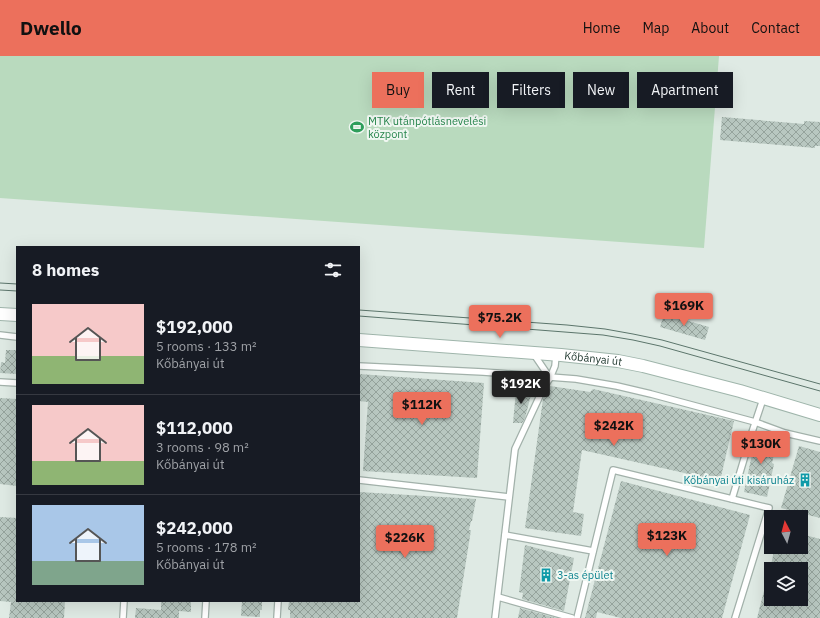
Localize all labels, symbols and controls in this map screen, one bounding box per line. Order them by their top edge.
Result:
text: Dwello [20,16,82,40]
text: Home [583,19,620,37]
text: Map [642,19,669,37]
text: About [691,19,729,37]
text: Contact [751,19,800,37]
chip: Buy [372,72,424,108]
chip: Rent [432,72,489,108]
chip: Filters [497,72,565,108]
chip: New [573,72,629,108]
chip: Apartment [637,72,733,108]
place label: MTK utánpótlásnevelési központ [368,114,486,141]
sports icon: MTK utánpótlásnevelési központ [349,119,365,135]
text: 8 homes [32,259,99,281]
icon: filters [322,259,344,281]
pin: $169K [656,293,712,327]
text: $169K [664,297,704,314]
pin: $75.2K [467,305,533,339]
text: $75.2K [478,309,522,326]
text: $192,000 [156,316,233,338]
icon: home [64,320,112,368]
text: 5 rooms · 133 m² [156,338,257,355]
street label: Kőbányai út [564,348,624,369]
text: Kőbányai út [156,355,224,372]
pin: $192K [493,371,549,405]
text: $192K [501,375,541,392]
pin: $112K [394,392,450,426]
text: $112K [402,396,442,413]
pin: $242K [586,413,642,447]
text: $112,000 [156,417,233,439]
text: $242K [594,417,634,434]
icon: home [64,421,112,469]
pin: $130K [733,431,789,465]
text: $130K [741,435,781,452]
text: 3 rooms · 98 m² [156,439,249,456]
text: Kőbányai út [156,456,224,473]
building icon: Kőbányai úti kisáruház [797,472,813,488]
place label: Kőbányai úti kisáruház [683,473,794,487]
north arrow [764,510,808,554]
map controls [764,510,808,606]
text: $242,000 [156,517,233,539]
icon: home [64,521,112,569]
pin: $123K [639,523,695,557]
pin: $226K [377,525,433,559]
text: $123K [647,527,687,544]
text: $226K [385,529,425,546]
text: 5 rooms · 178 m² [156,539,257,556]
text: Kőbányai út [156,556,224,573]
button: layers [764,562,808,606]
building icon: 3-as épület [538,567,554,583]
place label: 3-as épület [557,568,614,582]

